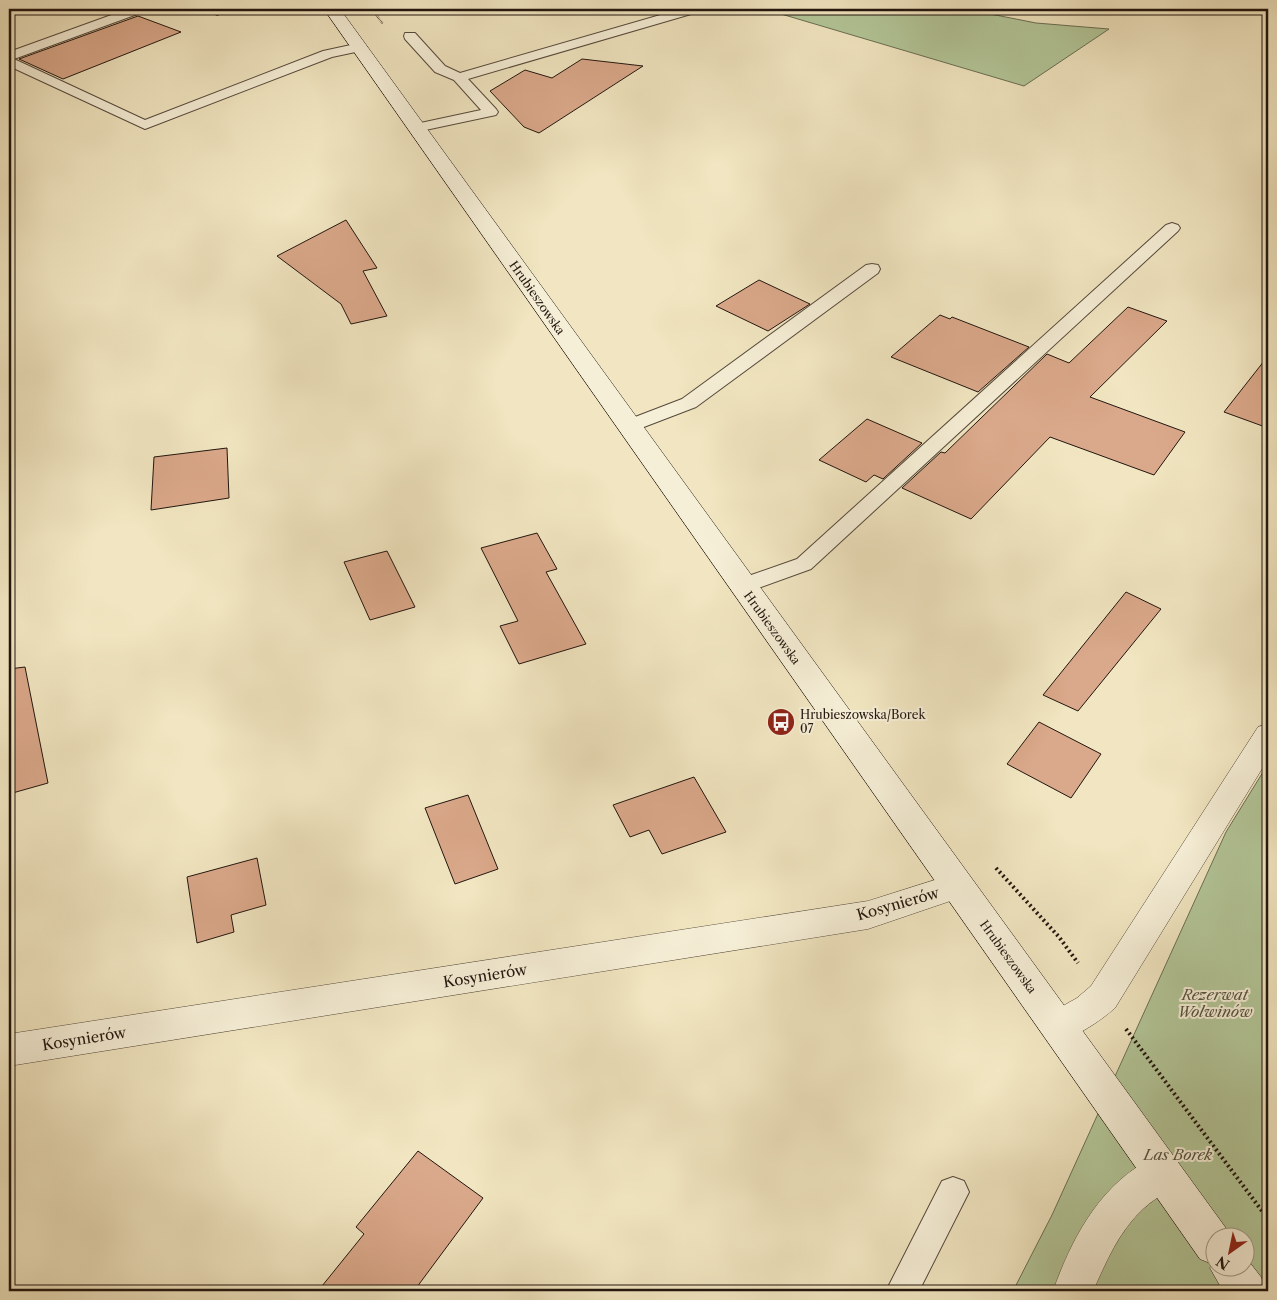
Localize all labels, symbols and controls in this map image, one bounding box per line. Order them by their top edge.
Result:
street label: Hrubieszowska [506,258,569,338]
street label: Hrubieszowska [741,588,804,668]
bus stop icon: Hrubieszowska/Borek 07 [766,707,796,737]
place label: Hrubieszowska/Borek 07 [800,707,926,736]
street label: Kosynierów [854,883,942,924]
street label: Hrubieszowska [977,917,1040,997]
street label: Kosynierów [442,959,529,992]
park label: Rezerwat Wolwinów [1178,985,1253,1021]
street label: Kosynierów [41,1022,128,1055]
park label: Las Borek [1143,1145,1213,1164]
north arrow [1204,1228,1254,1278]
text: N [1213,1252,1233,1274]

